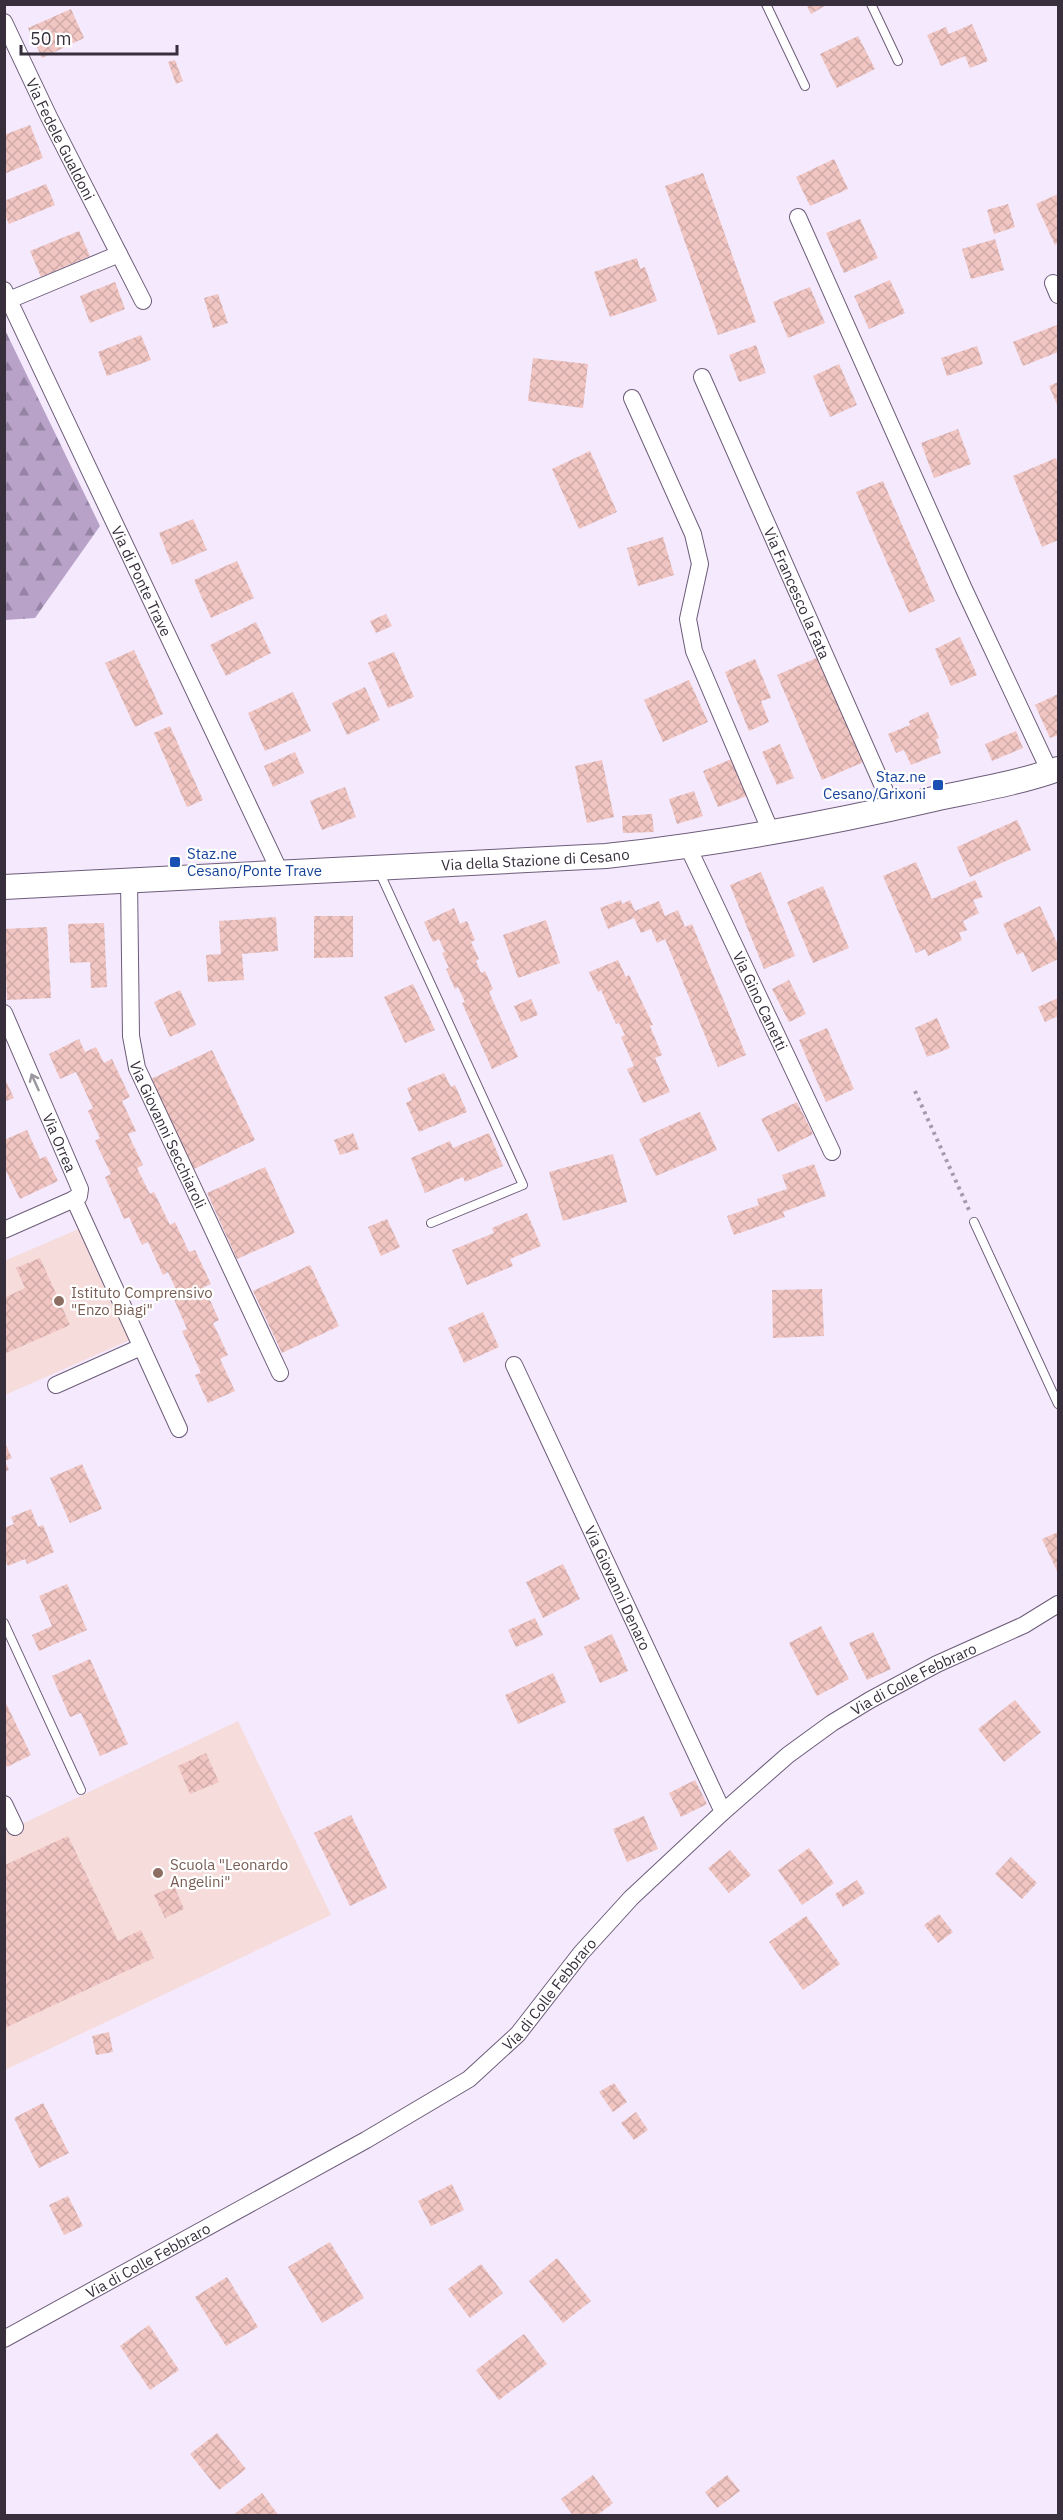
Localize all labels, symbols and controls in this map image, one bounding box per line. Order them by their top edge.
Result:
scale bar [21,18,177,56]
text: 50 m [30,27,72,50]
street label: Via Fedele Gualdoni [22,75,99,203]
street label: Via di Ponte Trave [108,523,176,639]
street label: Via Francesco la Fata [760,524,835,662]
place label: Staz.ne Cesano/Grixoni [823,767,926,803]
marker: Staz.ne Cesano/Grixoni [931,778,945,792]
place label: Staz.ne Cesano/Ponte Trave [187,844,322,880]
street label: Via della Stazione di Cesano [441,844,630,874]
marker: Staz.ne Cesano/Ponte Trave [168,855,182,869]
street label: Via Gino Canetti [729,948,792,1053]
street label: Via Giovanni Secchiaroli [126,1059,211,1211]
one-way arrow [28,1073,40,1091]
street label: Via Orrea [39,1110,81,1175]
place label: Istituto Comprensivo "Enzo Biagi" [71,1283,213,1319]
marker: Istituto Comprensivo "Enzo Biagi" [52,1294,66,1308]
street label: Via Giovanni Denaro [581,1523,655,1653]
street label: Via di Colle Febbraro [847,1638,979,1719]
place label: Scuola "Leonardo Angelini" [170,1855,288,1891]
marker: Scuola "Leonardo Angelini" [151,1866,165,1880]
street label: Via di Colle Febbraro [498,1934,600,2054]
street label: Via di Colle Febbraro [82,2218,213,2302]

